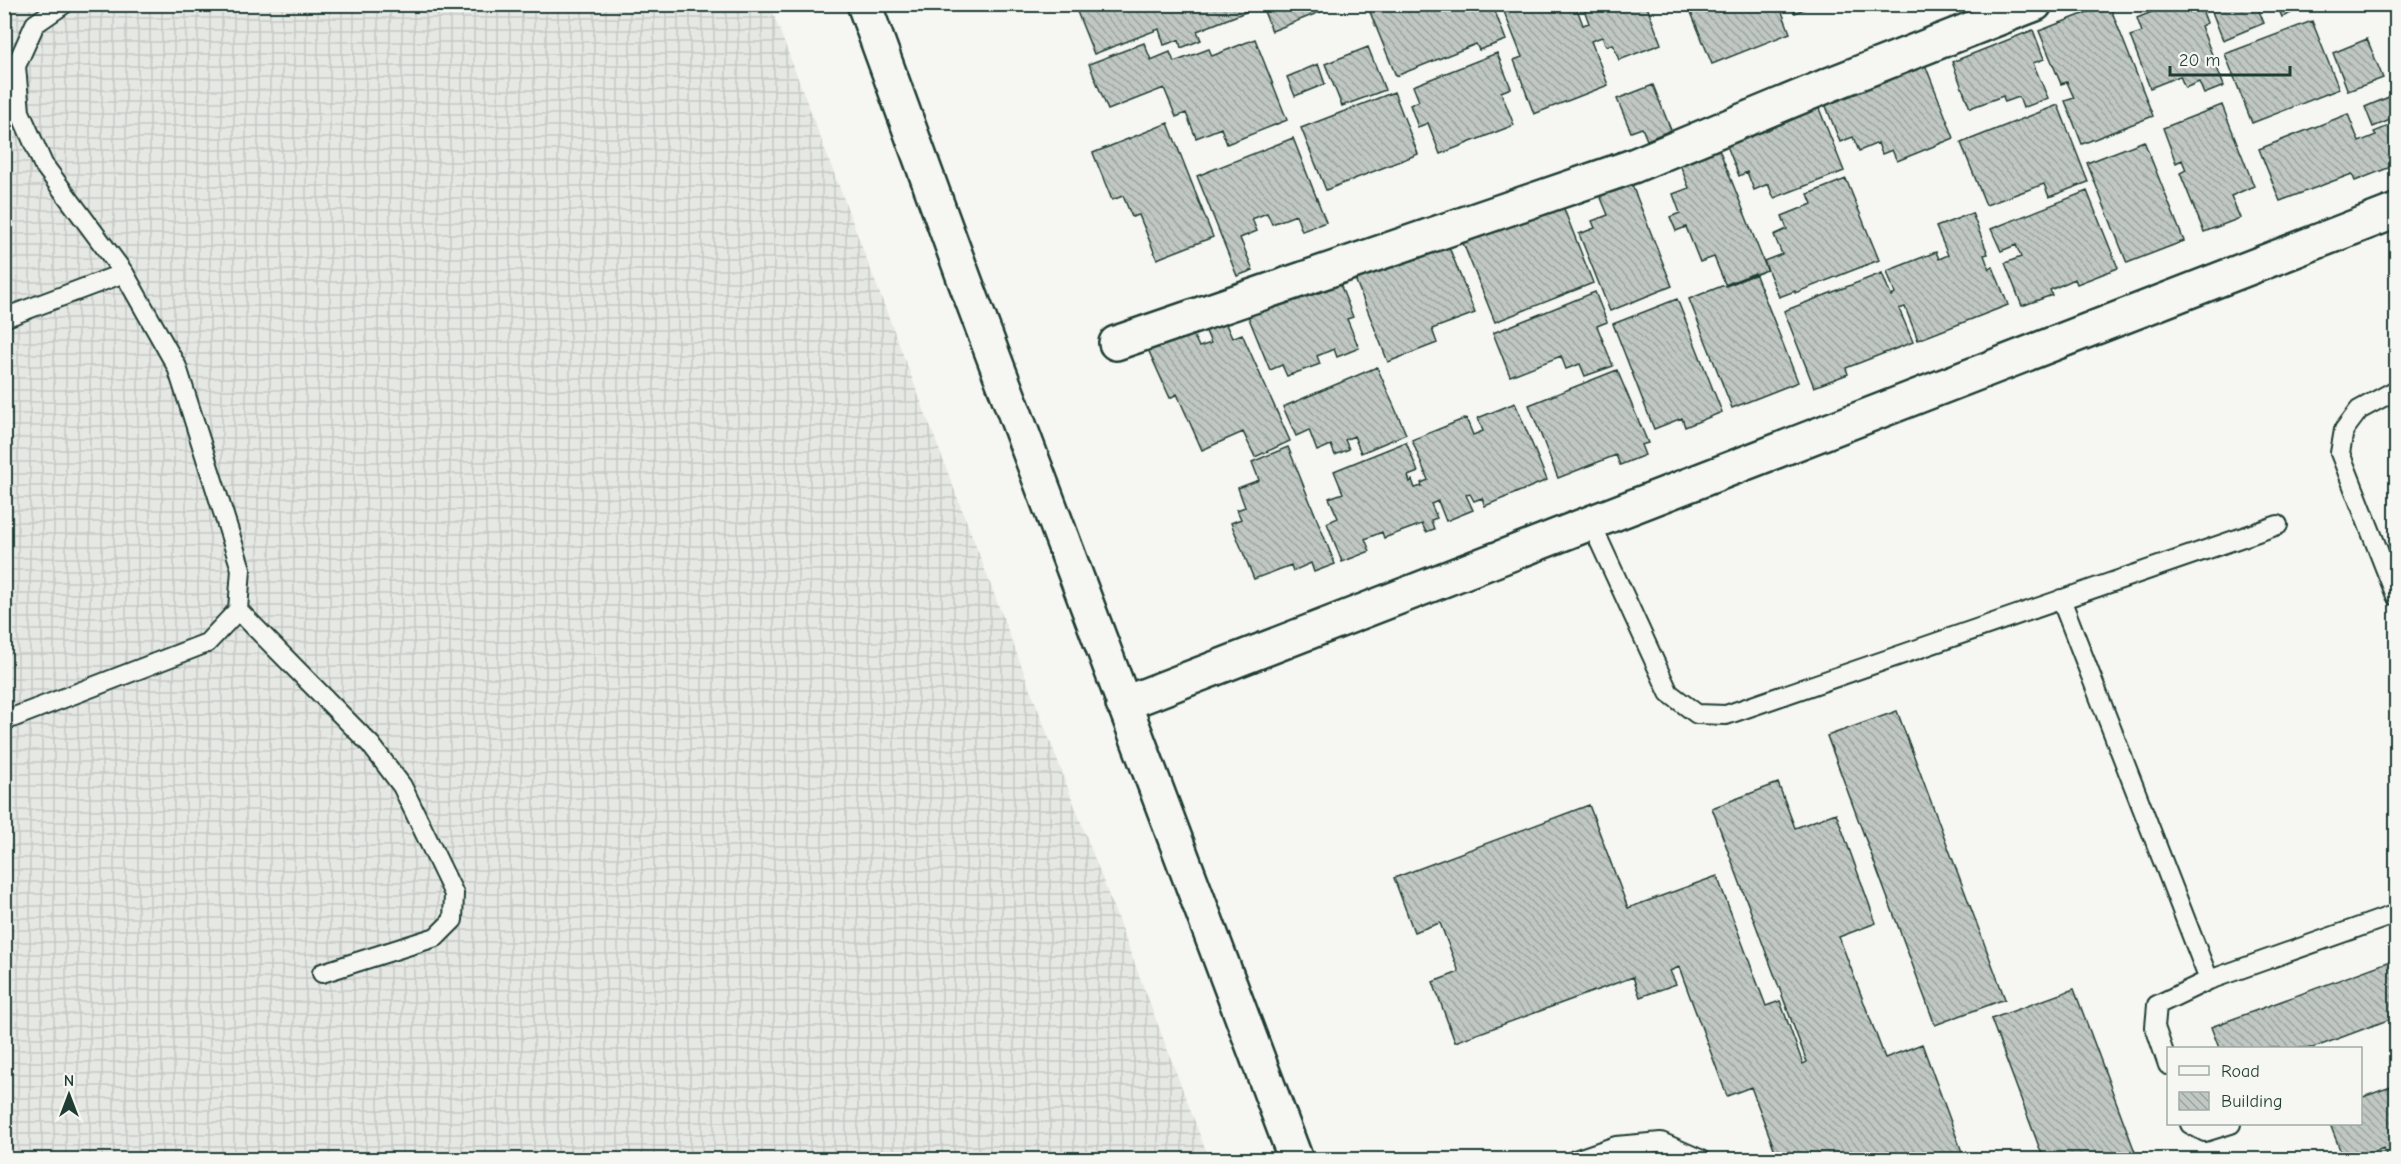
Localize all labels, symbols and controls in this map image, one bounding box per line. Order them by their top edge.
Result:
scale bar [2170,39,2290,77]
text: 20 m [2179,50,2220,71]
legend [2167,1047,2362,1125]
text: Road [2221,1061,2260,1082]
north arrow [39,1065,99,1125]
text: N [64,1072,74,1090]
text: Building [2221,1091,2283,1112]

